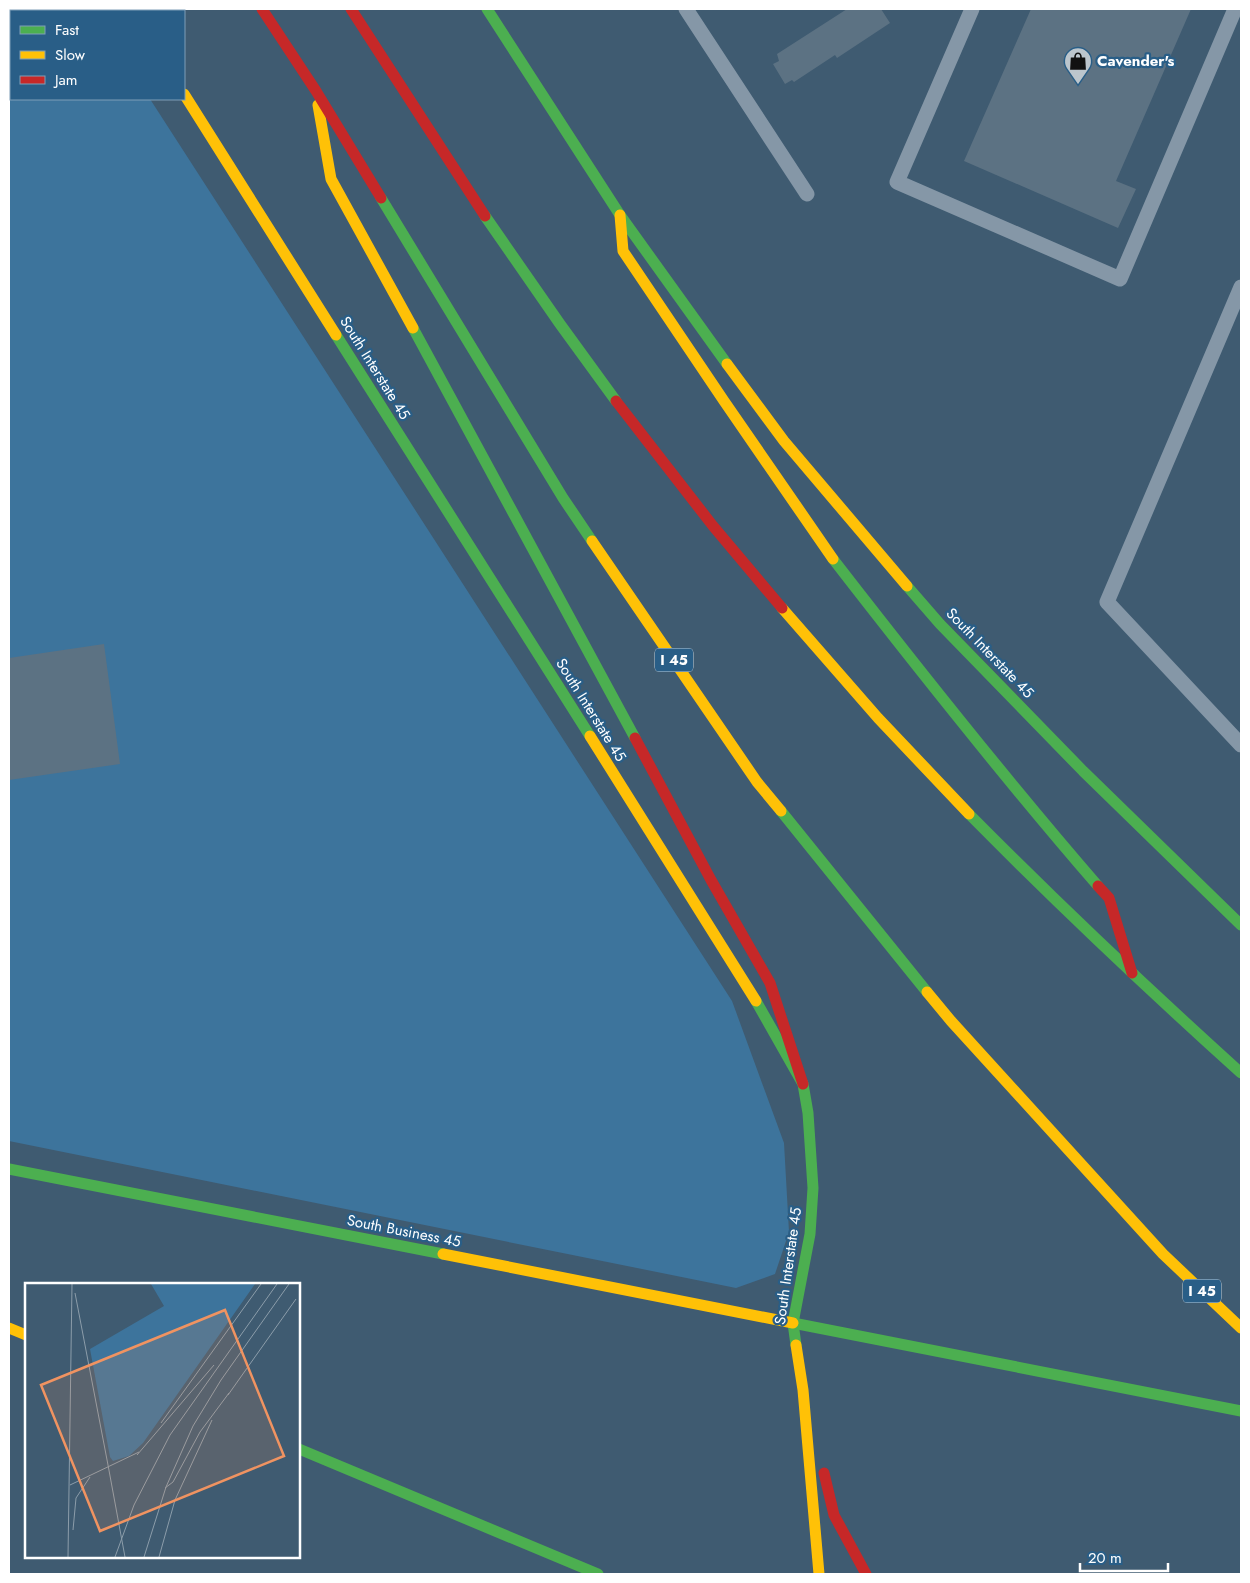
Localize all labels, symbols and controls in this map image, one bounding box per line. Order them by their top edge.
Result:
legend [10,10,185,100]
text: Fast [55,19,79,41]
text: Slow [55,44,86,66]
shop icon: Cavender's [1063,46,1093,85]
place label: Cavender's [1097,50,1175,72]
text: Jam [53,69,78,91]
street label: South Interstate 45 [334,312,416,424]
street label: South Interstate 45 [941,603,1039,703]
road number: I 45 [655,648,693,672]
street label: South Interstate 45 [550,654,632,766]
street label: South Interstate 45 [769,1206,807,1326]
street label: South Business 45 [345,1209,463,1253]
road number: I 45 [1183,1280,1221,1302]
inset map [25,1283,300,1558]
scale bar [1080,1540,1168,1572]
text: 20 m [1088,1547,1122,1569]

